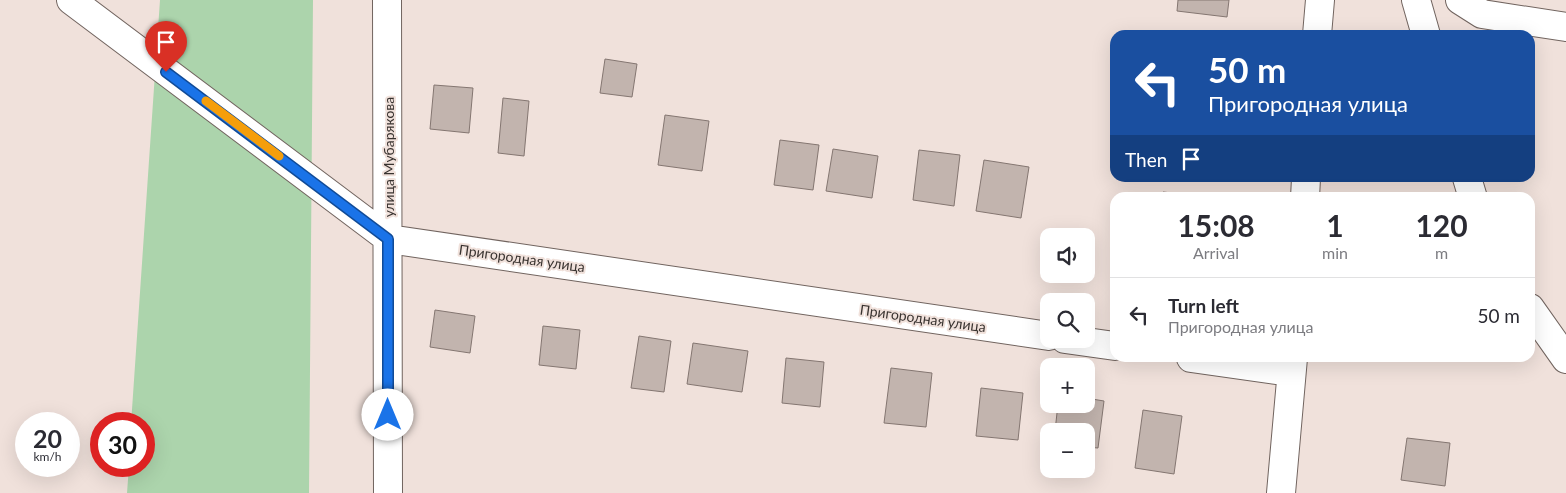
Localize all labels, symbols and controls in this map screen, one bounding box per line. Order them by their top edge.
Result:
pin [145,21,187,72]
icon: arrive [152,28,180,56]
text: 50 m [1208,48,1286,90]
icon: left [1125,50,1190,115]
text: Пригородная улица [1208,90,1408,117]
street label: улица Мубарякова [380,97,397,217]
icon: arrive [1177,145,1205,173]
text: Then [1125,148,1167,171]
text: 15:08 [1177,207,1255,243]
text: 1 [1326,207,1344,243]
text: 120 [1415,207,1468,243]
map controls [1040,228,1095,478]
button: sound [1040,228,1095,283]
street label: Пригородная улица [458,241,586,275]
text: Arrival [1193,243,1239,262]
text: min [1322,243,1348,262]
text: m [1435,243,1448,262]
button: search [1040,293,1095,348]
text: Turn left [1168,294,1239,317]
street label: Пригородная улица [859,301,987,335]
icon: left [1125,301,1153,329]
text: 50 m [1477,304,1520,327]
text: Пригородная улица [1168,317,1313,336]
button: + [1040,358,1095,413]
position arrow [361,388,413,440]
speed limit sign: 30 [90,412,155,477]
text: 20 [33,423,62,453]
button: − [1040,423,1095,478]
text: km/h [33,449,62,464]

